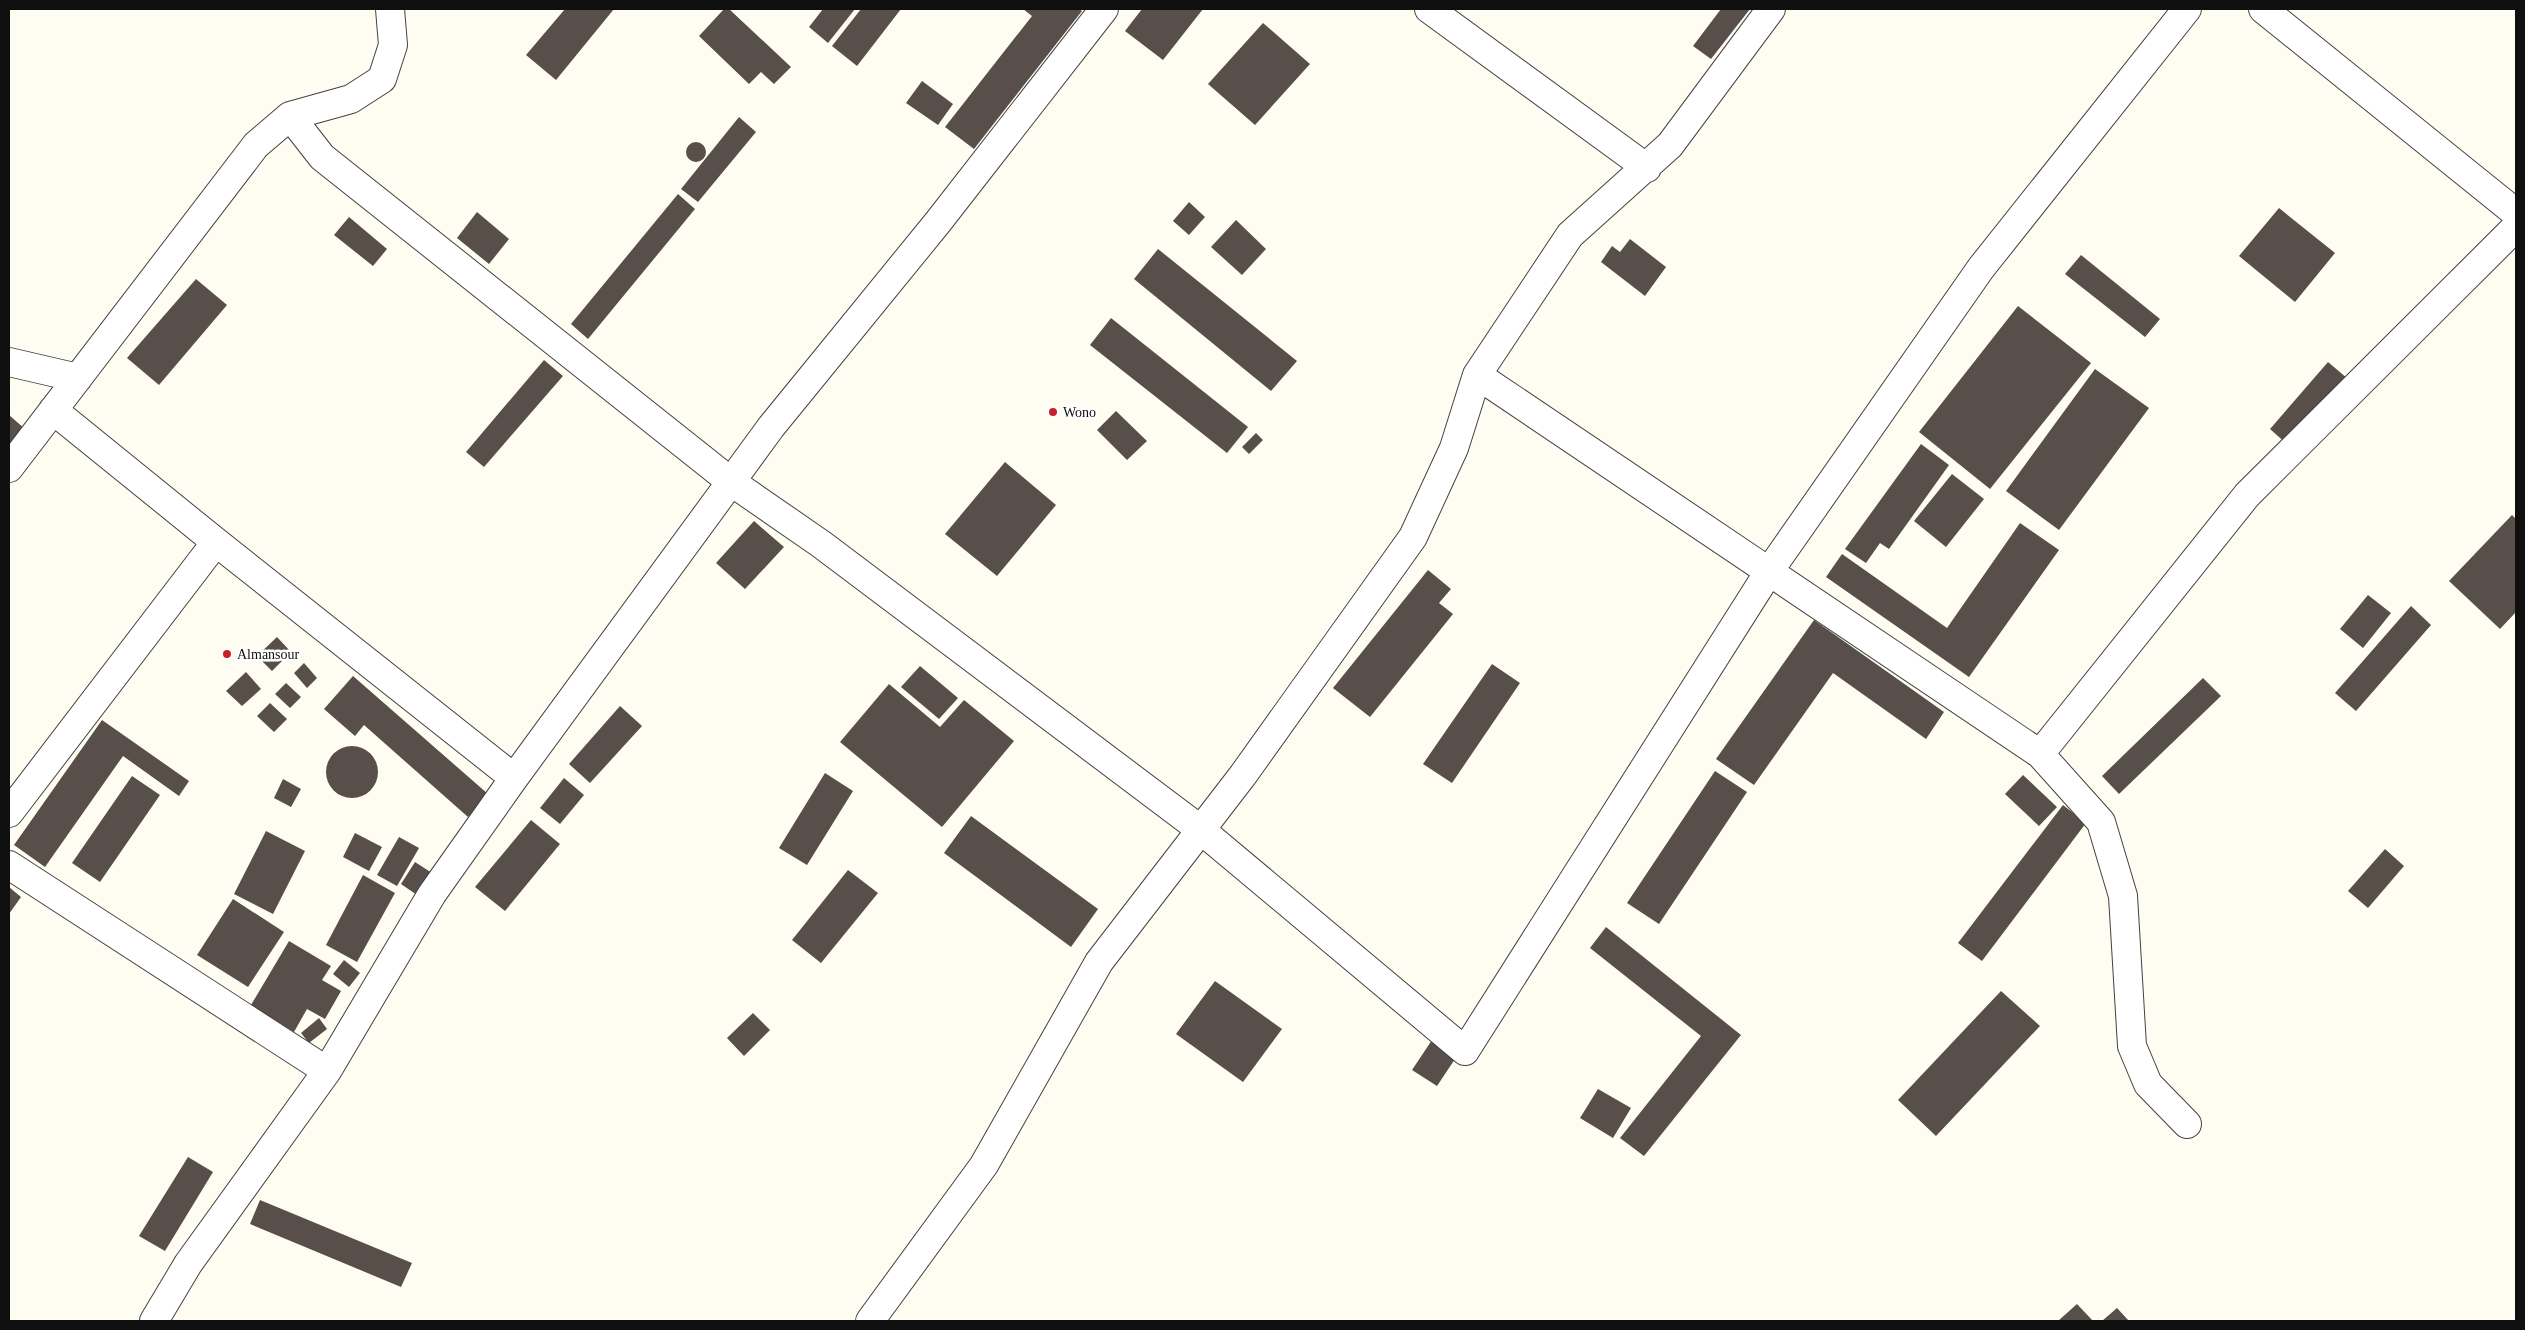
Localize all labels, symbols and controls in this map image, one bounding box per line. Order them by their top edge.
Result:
place label: Wono [1063,405,1096,420]
marker: Wono [1047,406,1059,418]
place label: Almansour [237,647,300,662]
marker: Almansour [221,648,233,660]

